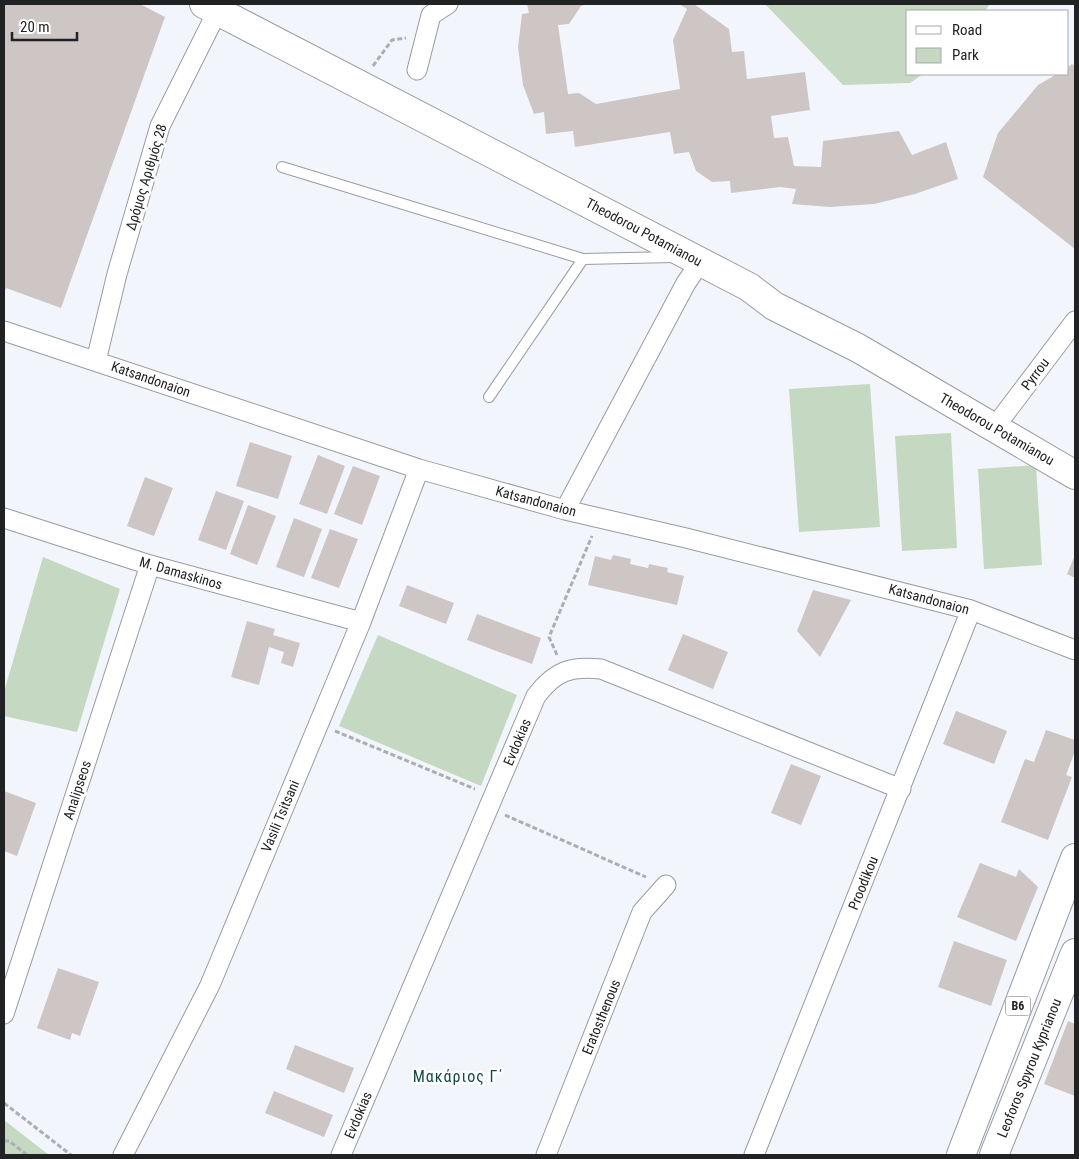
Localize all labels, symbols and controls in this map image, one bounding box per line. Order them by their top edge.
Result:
scale bar [12,10,78,42]
legend [906,10,1069,75]
text: 20 m [20,18,50,36]
text: Road [952,21,982,39]
text: Park [952,46,979,64]
street label: Δρόμος Αριθμός 28 [122,122,170,232]
street label: Theodorou Potamianou [583,195,705,269]
street label: Pyrrou [1018,355,1052,393]
street label: Katsandonaion [109,358,193,400]
street label: Theodorou Potamianou [937,390,1057,468]
street label: Katsandonaion [494,483,578,519]
street label: M. Damaskinos [138,554,224,592]
street label: Katsandonaion [887,581,971,617]
street label: Evdokias [500,716,534,768]
street label: Analipseos [60,758,94,822]
street label: Vasili Tsitsani [258,778,302,854]
street label: Proodikou [845,854,881,912]
street label: Eratosthenous [579,977,623,1057]
street label: Leoforos Spyrou Kyprianou [994,996,1064,1140]
road number: B6 [1006,996,1030,1016]
district label: Μακάριος Γ΄ [413,1067,503,1086]
street label: Evdokias [341,1089,375,1141]

